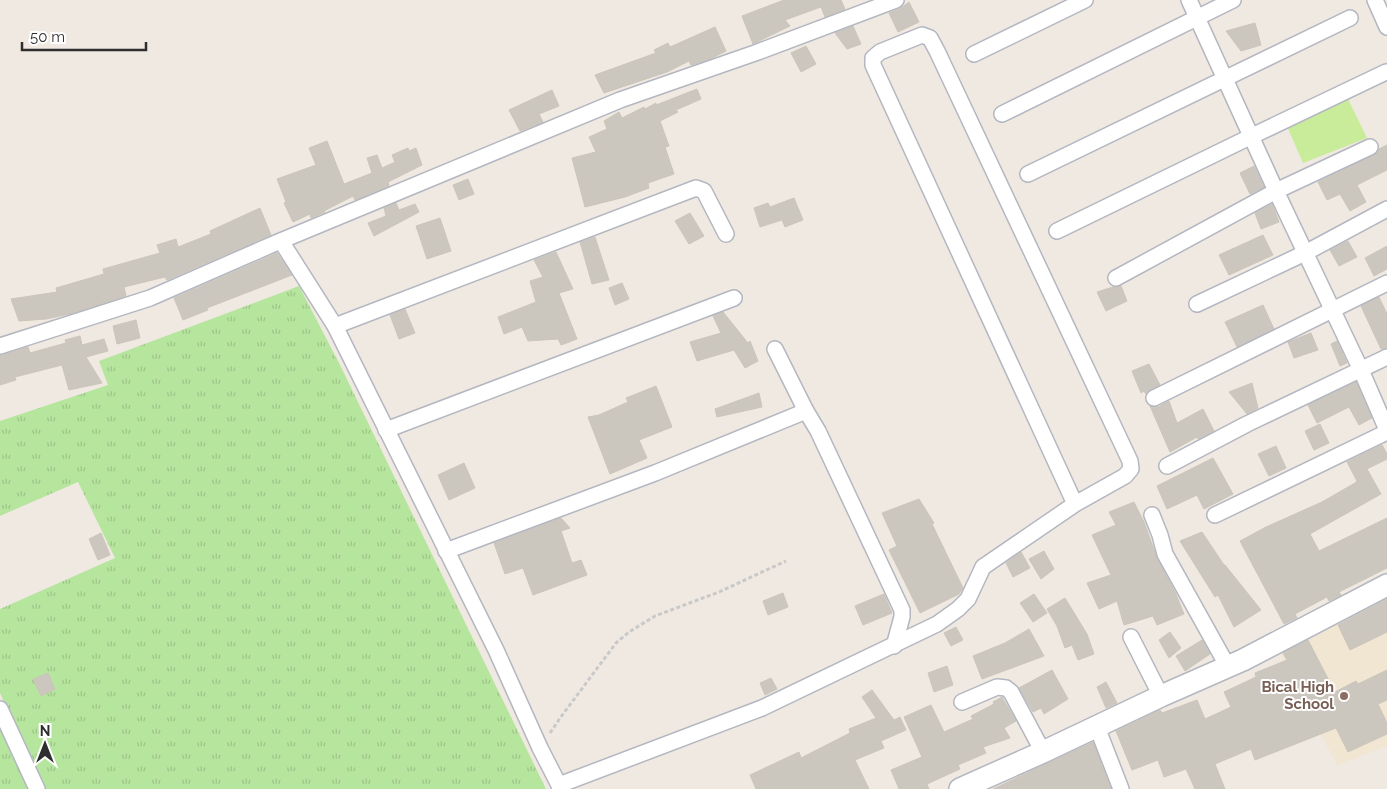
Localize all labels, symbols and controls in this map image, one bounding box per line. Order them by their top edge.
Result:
scale bar [22,20,146,52]
text: 50 m [30,28,65,46]
place label: Bical High School [1261,678,1334,713]
marker: Bical High School [1338,690,1350,702]
north arrow [20,719,70,769]
text: N [40,723,50,739]

